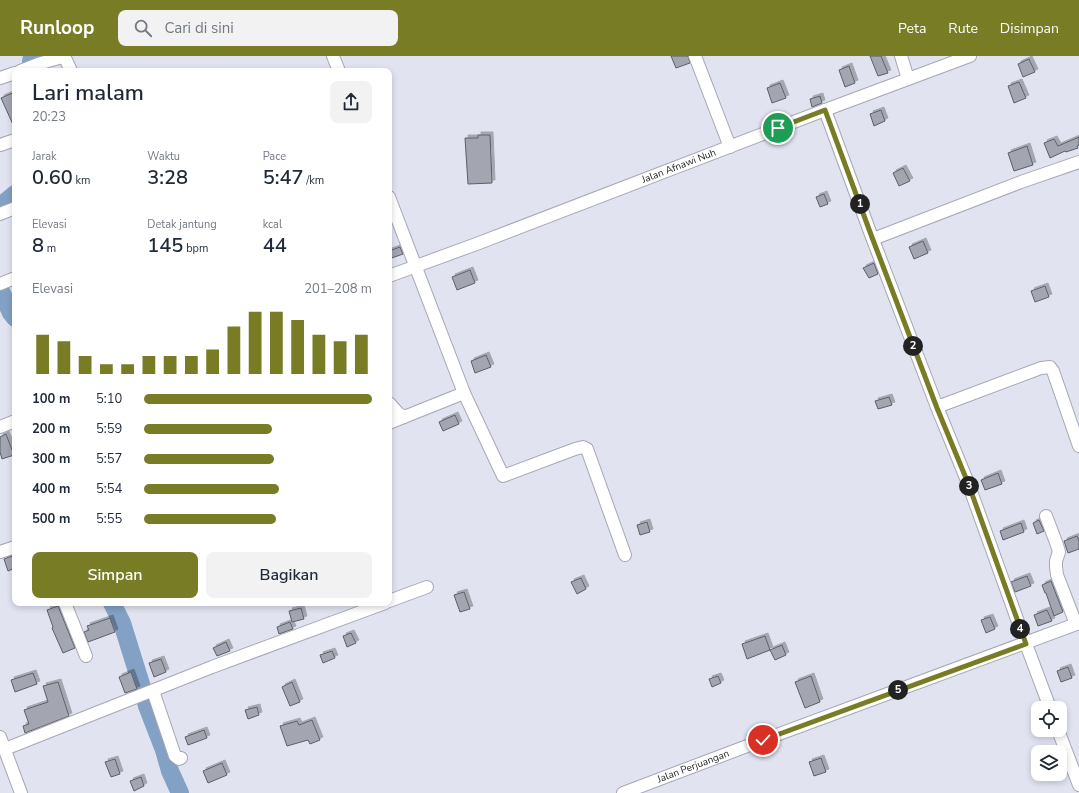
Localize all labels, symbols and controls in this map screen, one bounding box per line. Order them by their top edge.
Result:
search box [118,10,398,46]
text: Runloop [20,15,94,41]
icon: search [132,17,154,39]
text: Cari di sini [164,18,234,38]
text: Peta [898,19,926,38]
text: Rute [948,19,978,38]
text: Disimpan [1000,19,1059,38]
text: Lari malam [32,78,144,108]
button: share [330,81,372,123]
text: 20:23 [32,108,66,126]
pin [761,111,795,145]
icon: arrive [767,117,789,139]
street label: Jalan Afnawi Nuh [639,146,718,187]
text: Jarak [32,149,57,164]
text: Waktu [147,149,180,164]
text: Pace [263,149,286,164]
text: 0.60 [32,164,73,191]
text: 3:28 [147,164,188,191]
text: 5:47 [263,164,303,191]
text: km [73,173,91,188]
text: /km [303,173,324,188]
pin: 1 [850,194,870,214]
text: 1 [857,196,863,211]
text: Elevasi [32,217,67,232]
text: Detak jantung [147,217,217,232]
text: kcal [263,217,282,232]
text: 8 [32,232,44,259]
text: 145 [147,232,183,259]
text: 44 [263,232,287,259]
text: m [44,241,56,256]
text: bpm [183,241,208,256]
text: Elevasi [32,280,73,298]
text: 201–208 m [304,280,372,298]
pin: 2 [903,336,923,356]
text: 2 [910,338,916,353]
text: 100 m [32,390,70,408]
text: 5:10 [96,390,122,408]
text: 200 m [32,420,70,438]
text: 5:59 [96,420,122,438]
text: 300 m [32,450,70,468]
text: 5:57 [96,450,122,468]
pin: 3 [959,476,979,496]
text: 3 [966,478,972,493]
text: 400 m [32,480,70,498]
text: 5:54 [96,480,122,498]
text: 500 m [32,510,70,528]
text: 5:55 [96,510,122,528]
button: Simpan [32,552,198,598]
button: Bagikan [206,552,372,598]
pin: 4 [1010,619,1030,639]
text: 4 [1017,621,1023,636]
pin: 5 [888,680,908,700]
text: 5 [895,682,901,697]
map controls [1031,701,1067,781]
button: locate [1031,701,1067,737]
pin [746,723,780,757]
icon: check [752,729,774,751]
button: layers [1031,745,1067,781]
street label: Jalan Perjuangan [654,746,731,787]

